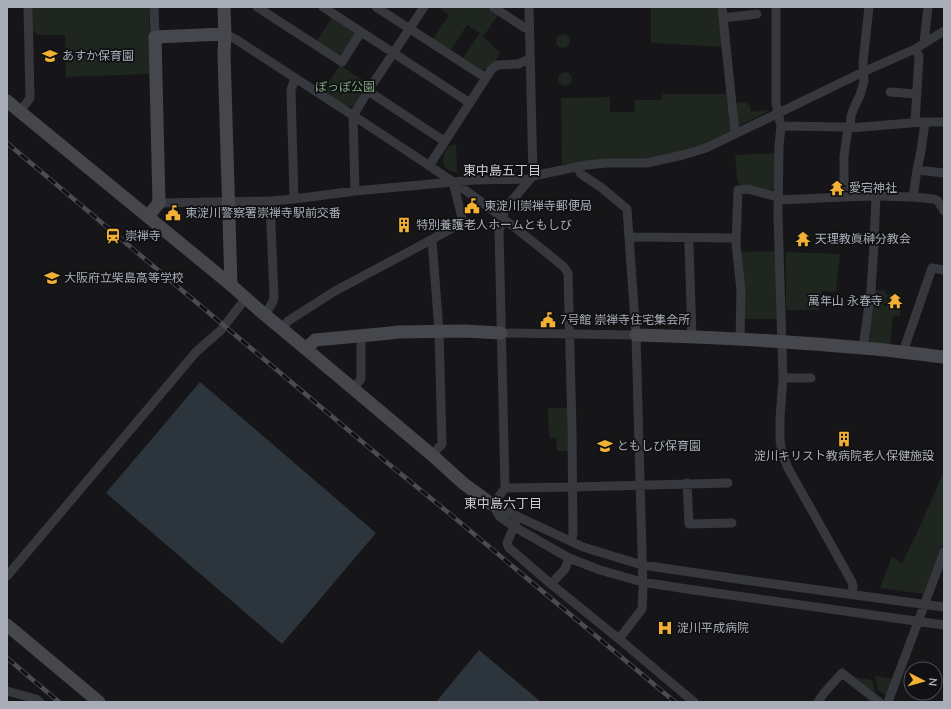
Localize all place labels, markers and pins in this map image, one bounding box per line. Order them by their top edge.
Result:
school or university icon: あすか保育園 [41,47,59,65]
place label: あすか保育園 [62,48,134,64]
temple icon: 愛宕神社 [828,179,846,197]
place label: 愛宕神社 [849,180,897,196]
public building icon: 東淀川崇禅寺郵便局 [463,197,481,215]
place label: 東淀川崇禅寺郵便局 [484,198,592,214]
public building icon: 東淀川警察署崇禅寺駅前交番 [164,204,182,222]
place label: 東淀川警察署崇禅寺駅前交番 [185,205,341,221]
building icon: 特別養護老人ホームともしび [395,216,413,234]
place label: 特別養護老人ホームともしび [416,217,572,233]
station icon: 崇禅寺 [104,227,122,245]
place label: 崇禅寺 [125,228,161,244]
temple icon: 天理教眞榊分教会 [794,230,812,248]
place label: 天理教眞榊分教会 [815,231,911,247]
school or university icon: 大阪府立柴島高等学校 [43,269,61,287]
place label: 大阪府立柴島高等学校 [64,270,184,286]
temple icon: 萬年山 永春寺 [886,292,904,310]
place label: 萬年山 永春寺 [808,293,883,309]
public building icon: 7号館 崇禅寺住宅集会所 [539,311,557,329]
place label: 7号館 崇禅寺住宅集会所 [560,312,690,328]
building icon: 淀川キリスト教病院老人保健施設 [835,430,853,448]
school or university icon: ともしび保育園 [596,437,614,455]
place label: ともしび保育園 [617,438,701,454]
place label: 淀川キリスト教病院老人保健施設 [754,448,934,464]
hospital icon: 淀川平成病院 [656,619,674,637]
place label: 淀川平成病院 [677,620,749,636]

